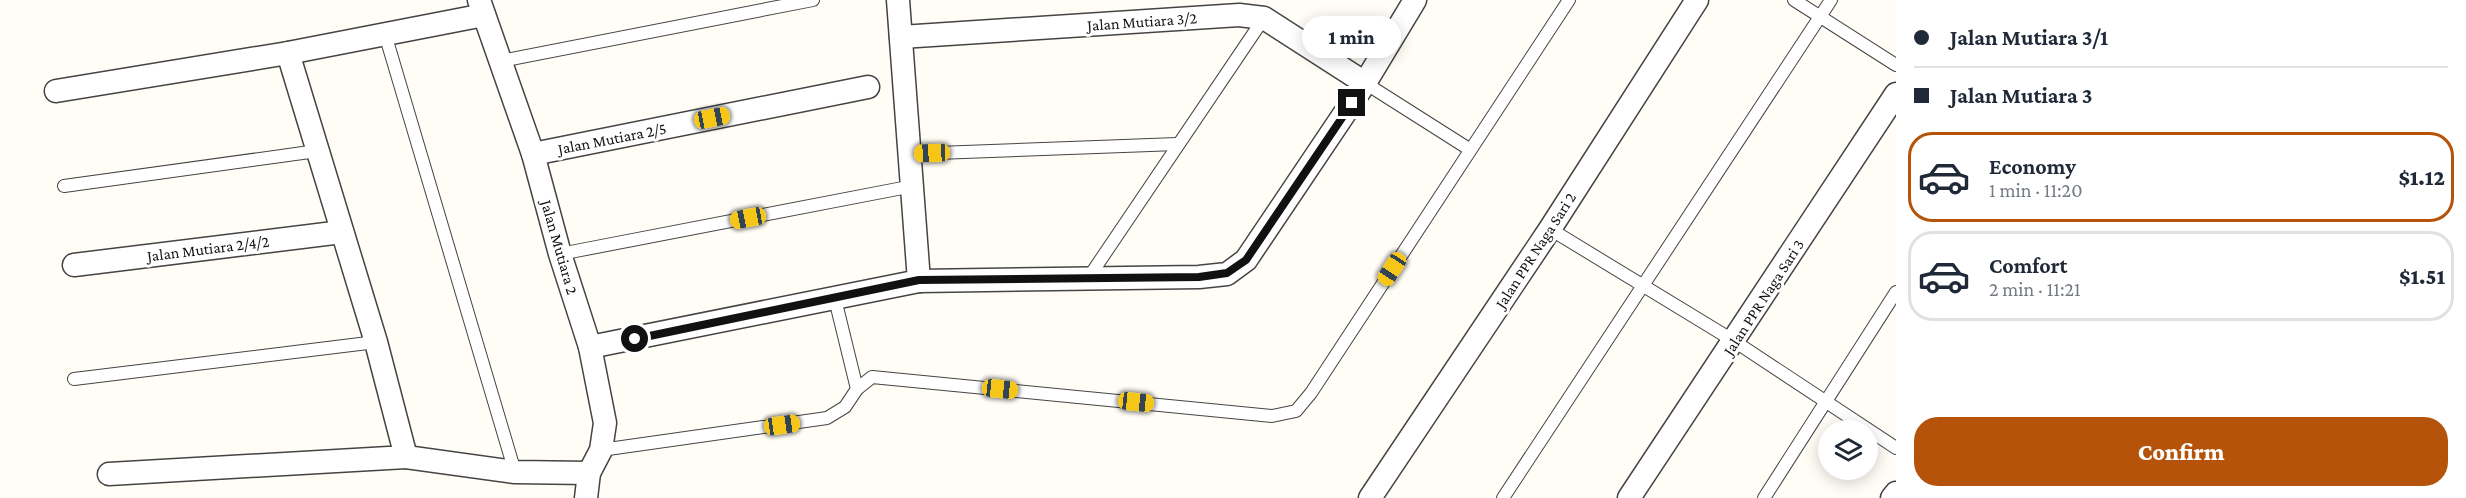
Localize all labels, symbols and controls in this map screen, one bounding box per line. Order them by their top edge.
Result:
street label: Jalan Mutiara 3/2 [1085,9,1198,35]
callout: 1 min [1302,16,1402,58]
text: Jalan Mutiara 3/1 [1950,25,2108,50]
text: 1 min [1328,26,1375,48]
text: Jalan Mutiara 3 [1950,83,2093,108]
route end [1338,89,1365,116]
car [693,106,731,130]
street label: Jalan Mutiara 2/5 [554,120,668,159]
car [914,143,950,163]
icon: car [1917,150,1971,204]
text: Economy [1989,154,2076,179]
text: $1.12 [2398,165,2445,190]
text: 1 min · 11:20 [1989,179,2082,201]
street label: Jalan PPR Naga Sari 2 [1491,189,1580,314]
street label: Jalan Mutiara 2 [536,196,581,297]
car [729,206,767,230]
street label: Jalan Mutiara 2/4/2 [144,233,271,266]
street label: Jalan PPR Naga Sari 3 [1719,236,1808,361]
car [1375,249,1409,289]
icon: car [1917,249,1971,303]
text: Comfort [1989,253,2067,278]
text: $1.51 [2399,264,2445,289]
text: 2 min · 11:21 [1989,278,2081,300]
route start [621,325,648,352]
car [981,378,1019,400]
car [1117,391,1155,413]
car [763,414,801,436]
button: Confirm [1914,417,2448,486]
map controls [1818,420,1878,480]
button: layers [1818,420,1878,480]

